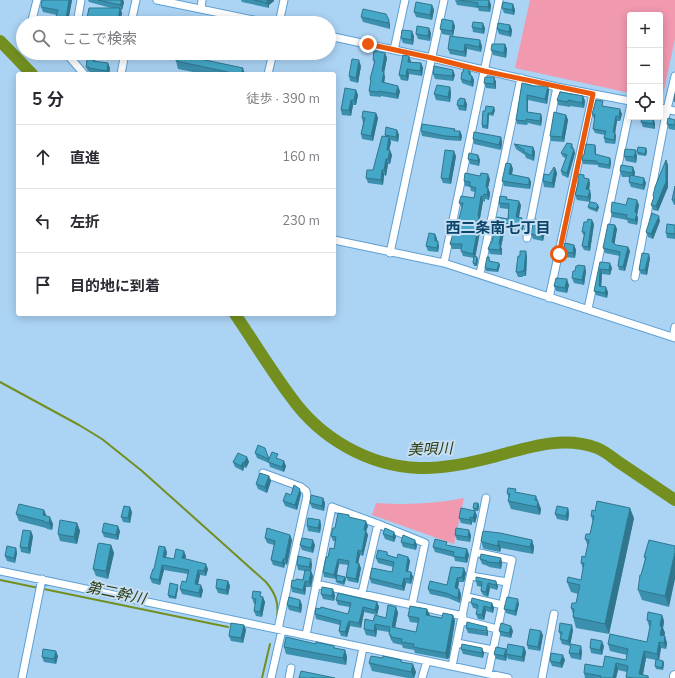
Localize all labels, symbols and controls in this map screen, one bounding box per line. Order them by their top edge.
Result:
map controls [627,12,663,120]
button: + [627,12,663,48]
search box [16,16,336,60]
icon: search [30,27,52,49]
text: ここで検索 [62,29,137,49]
route end [359,35,377,53]
button: − [627,48,663,84]
button: locate [627,84,663,120]
text: 5 分 [32,88,64,111]
text: 徒歩 · 390 m [246,90,320,108]
icon: ahead [32,146,54,168]
text: 直進 [70,148,100,168]
text: 160 m [282,148,320,166]
icon: left [32,210,54,232]
text: 左折 [70,212,100,232]
text: 230 m [282,212,320,230]
district label: 西二条南七丁目 [445,218,551,238]
route start [550,245,568,263]
icon: arrive [32,274,54,296]
text: 目的地に到着 [70,276,160,296]
water label: 美唄川 [407,438,455,460]
water label: 第二幹川 [85,577,149,609]

